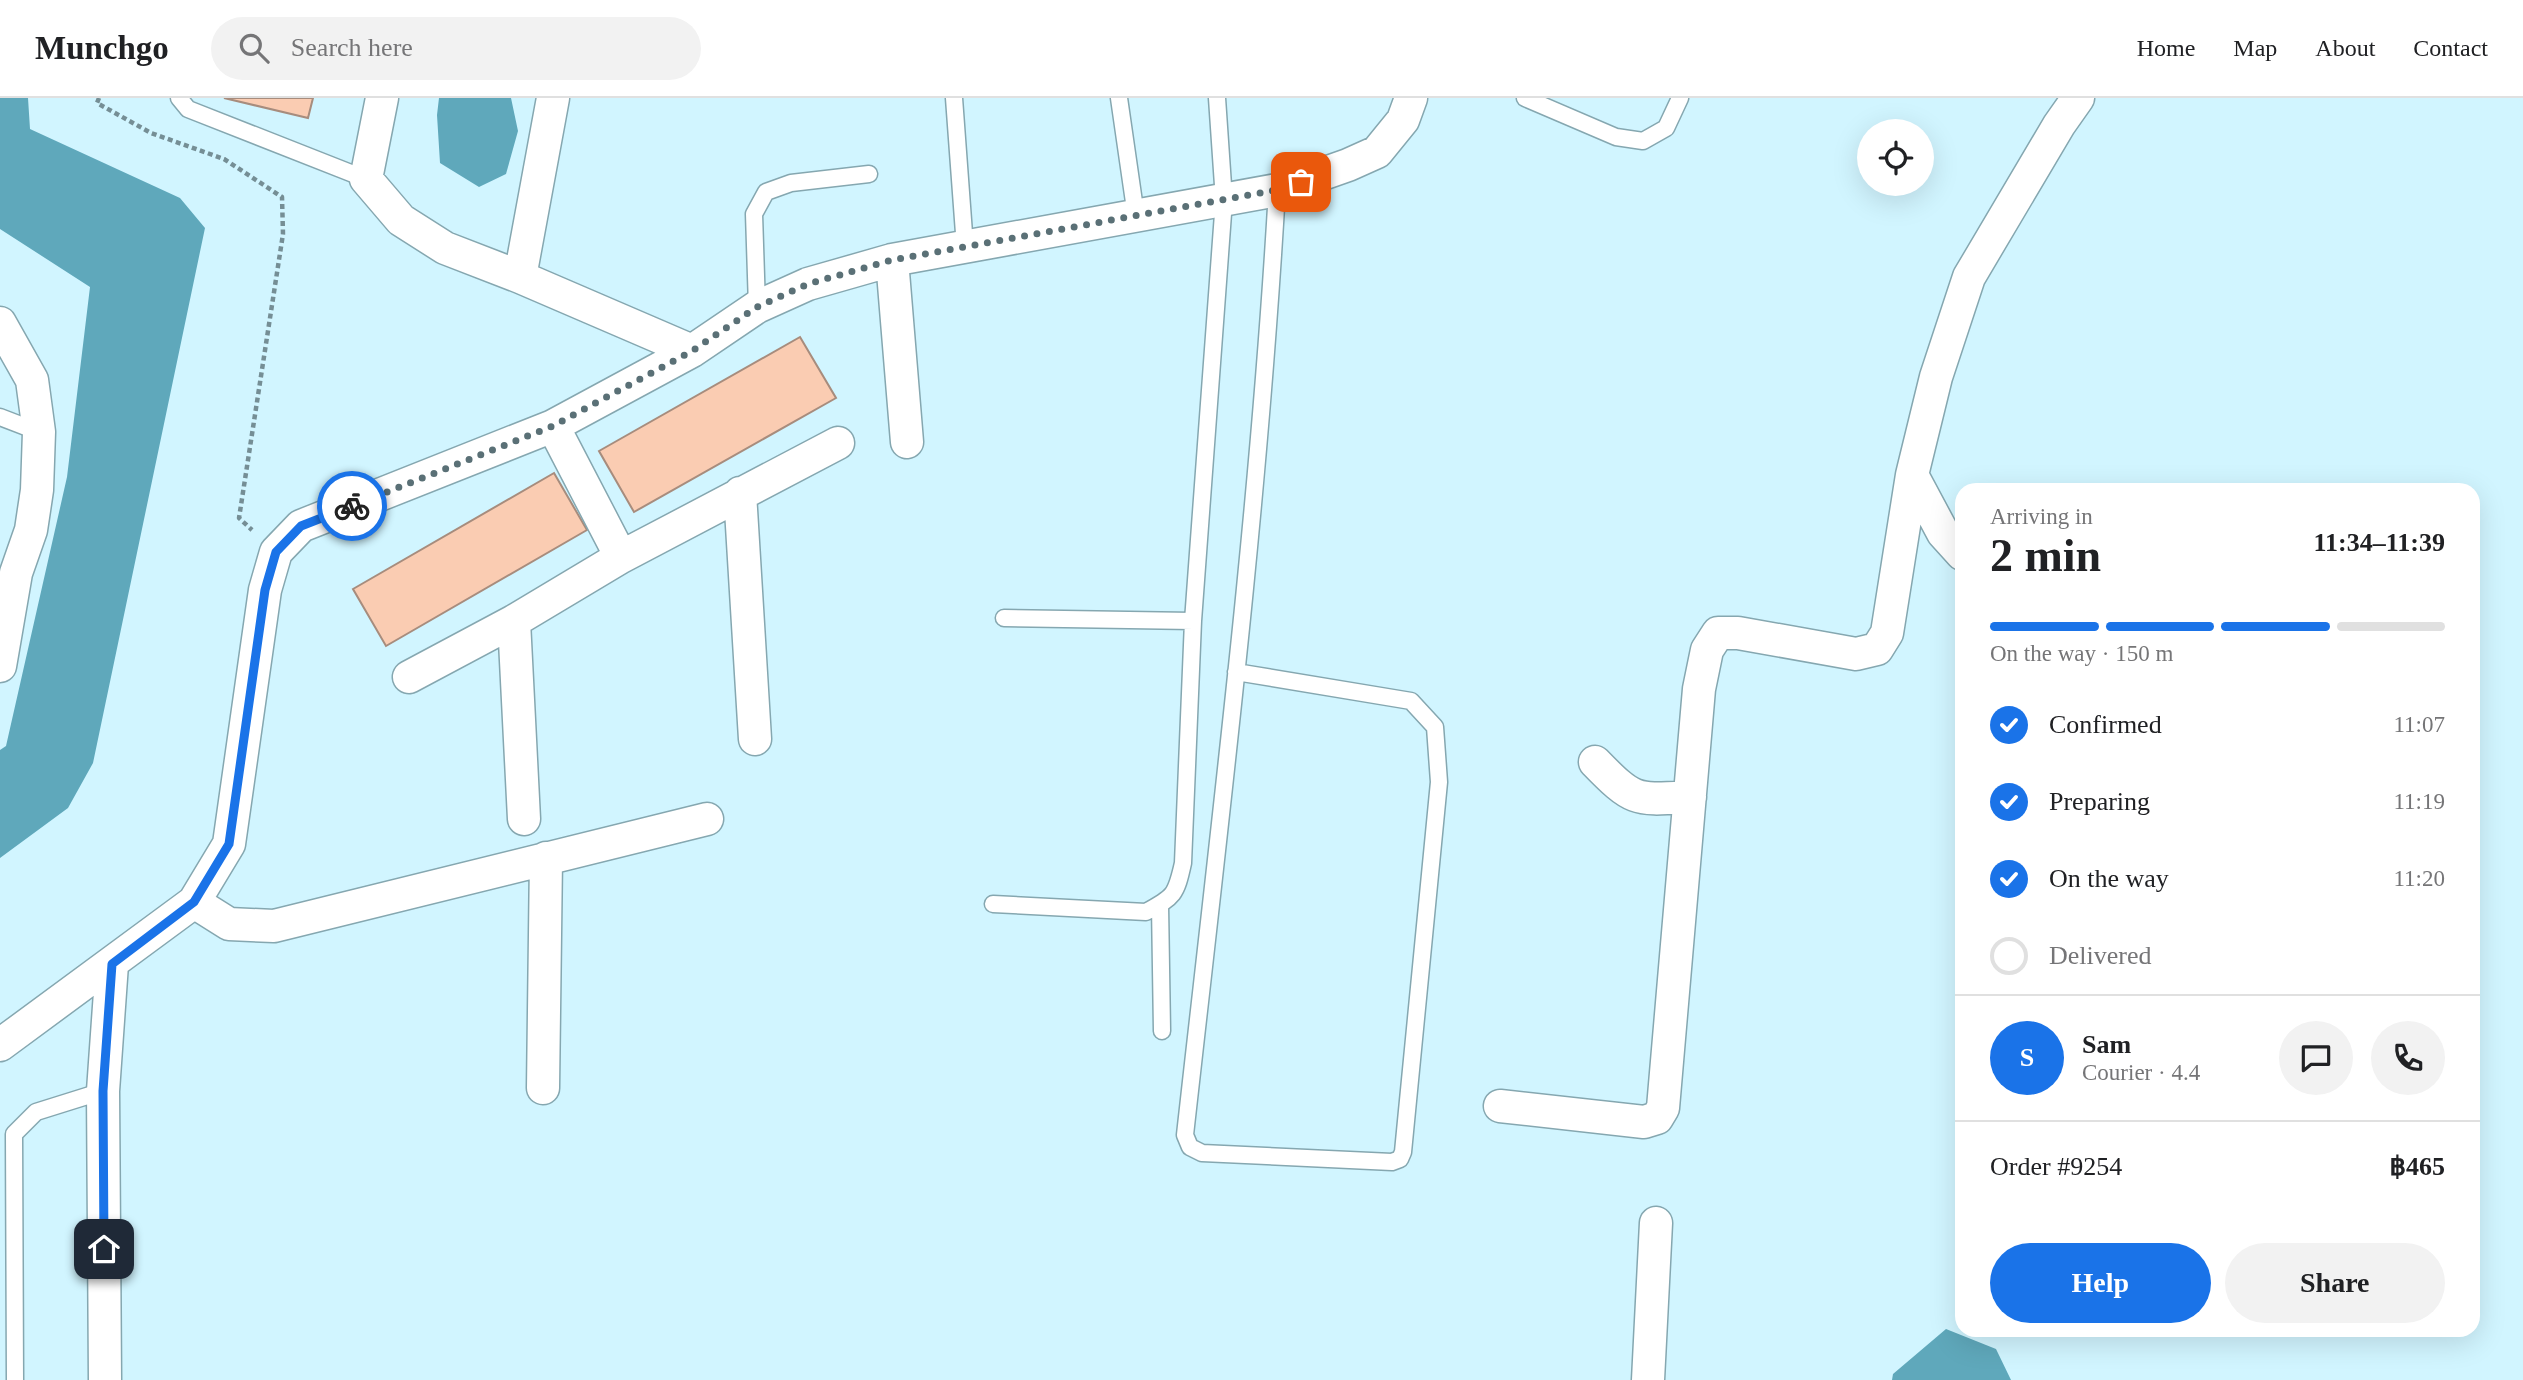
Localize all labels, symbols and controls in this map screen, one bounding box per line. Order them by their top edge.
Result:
search box [211,17,701,80]
icon: search [235,29,273,67]
text: Munchgo [35,30,169,66]
text: Search here [291,33,413,62]
text: Home [2137,35,2195,61]
text: Map [2233,35,2277,61]
text: About [2315,35,2375,61]
text: Contact [2413,35,2488,61]
map controls [1857,119,1934,196]
button: locate [1857,119,1934,196]
pin [1271,152,1331,212]
icon: bag [1282,163,1320,201]
courier [317,471,387,541]
icon: bike [333,487,371,525]
text: Arriving in [1990,504,2093,529]
text: 11:34–11:39 [2314,528,2445,557]
text: 2 min [1990,530,2101,581]
text: On the way · 150 m [1990,641,2173,666]
icon: check [1990,706,2028,744]
text: Confirmed [2049,710,2162,739]
text: 11:07 [2393,712,2445,737]
icon: check [1990,783,2028,821]
text: Preparing [2049,787,2150,816]
text: 11:19 [2393,789,2445,814]
icon: check [1990,860,2028,898]
text: On the way [2049,864,2169,893]
text: 11:20 [2393,866,2445,891]
text: Delivered [2049,941,2152,970]
button: chat [2279,1021,2353,1095]
button: phone [2371,1021,2445,1095]
text: Sam [2082,1030,2131,1059]
text: S [2020,1043,2034,1072]
text: Courier · 4.4 [2082,1060,2200,1085]
text: Order #9254 [1990,1152,2122,1181]
text: ฿465 [2389,1152,2445,1181]
pin [74,1219,134,1279]
icon: home [85,1230,123,1268]
button: Help [1990,1243,2211,1323]
button: Share [2225,1243,2445,1323]

